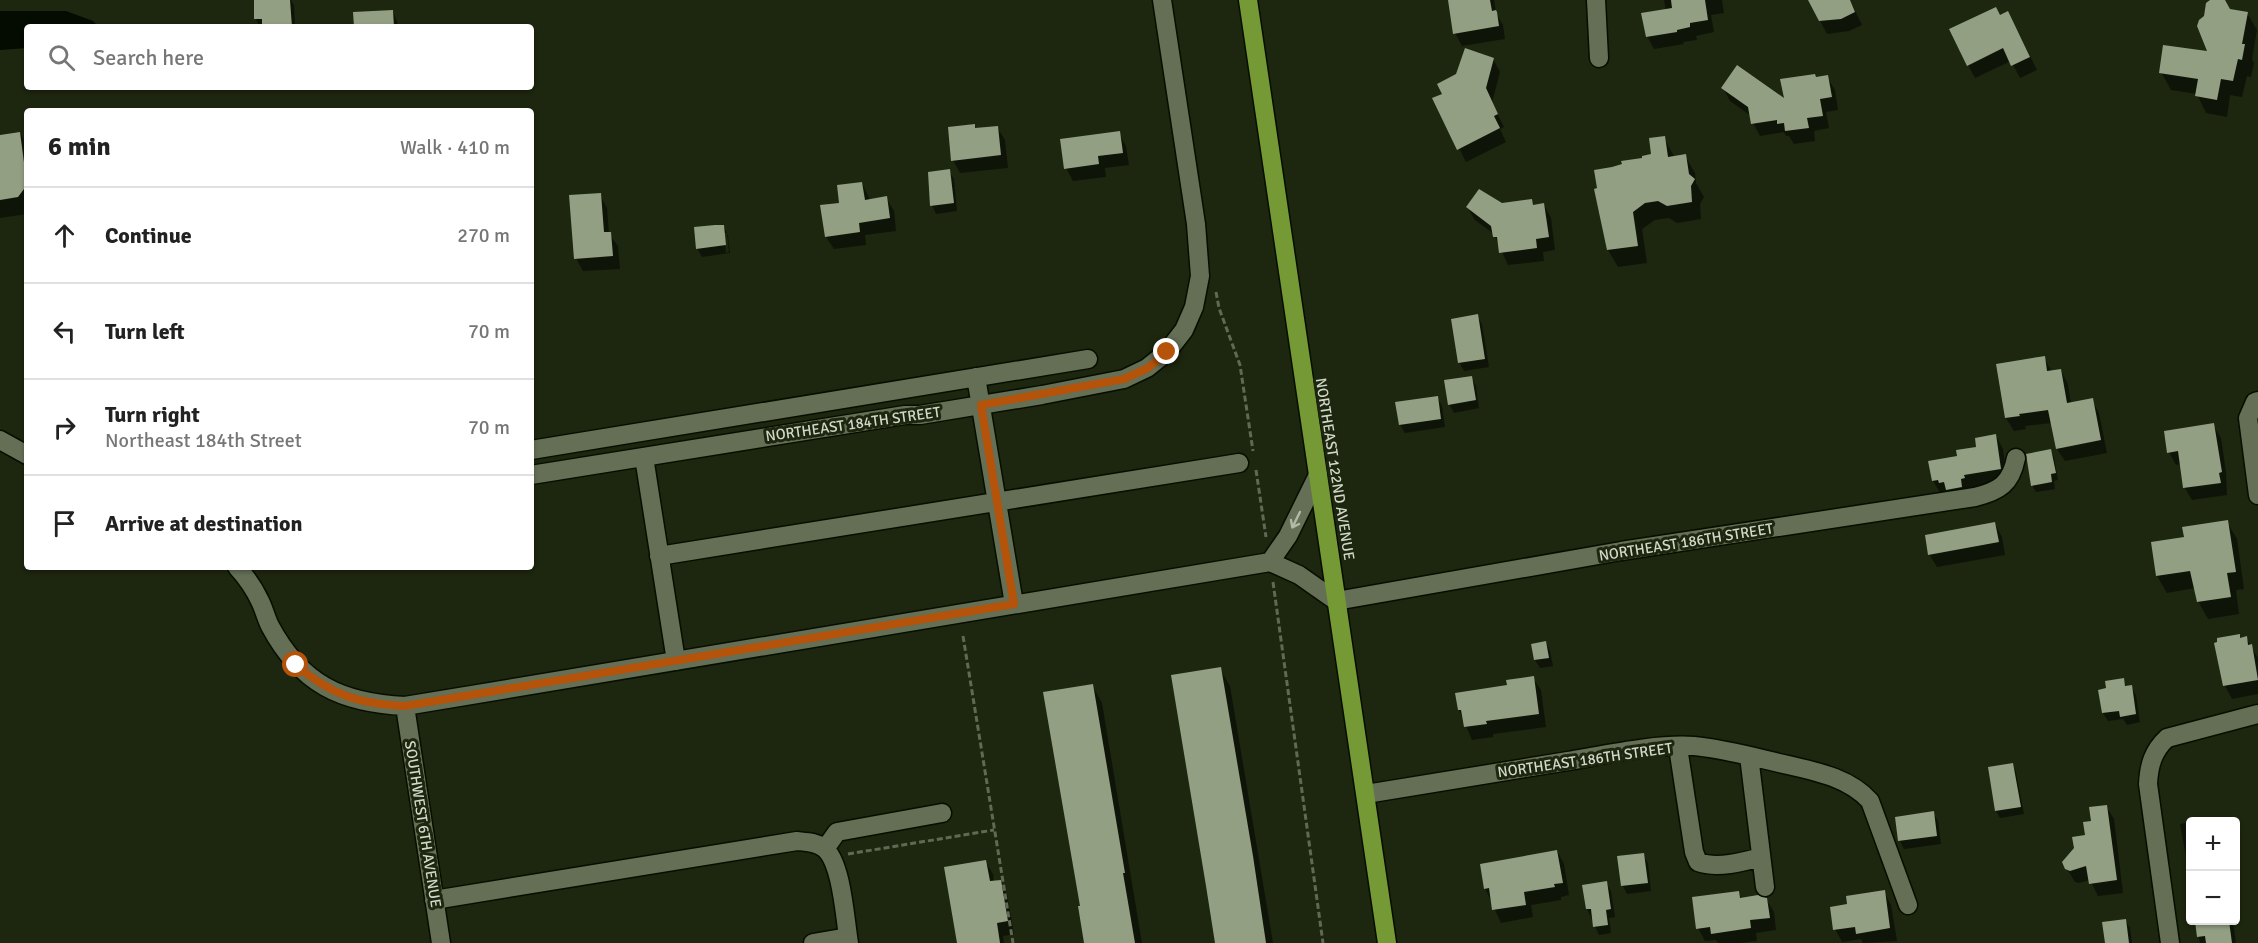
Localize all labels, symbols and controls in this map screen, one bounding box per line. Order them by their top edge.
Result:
search box [24,24,534,90]
icon: search [45,41,78,74]
text: Search here [93,44,204,71]
text: 6 min [48,131,111,163]
text: Walk · 410 m [400,135,510,160]
icon: ahead [48,219,81,252]
text: Continue [105,222,192,249]
text: 270 m [457,223,510,248]
icon: left [48,315,81,348]
text: Turn left [105,318,185,345]
text: 70 m [468,319,510,344]
route end [1153,338,1179,364]
street label: NORTHEAST 122ND AVENUE [1312,377,1358,561]
text: Turn right [105,401,200,428]
street label: NORTHEAST 184TH STREET [764,403,942,445]
icon: right [48,411,81,444]
text: 70 m [468,415,510,440]
text: Northeast 184th Street [105,428,302,453]
icon: arrive [48,507,81,540]
text: Arrive at destination [105,510,302,537]
one-way arrow [1290,510,1302,528]
street label: NORTHEAST 186TH STREET [1597,519,1775,565]
route start [282,651,308,677]
street label: SOUTHWEST 6TH AVENUE [401,739,445,909]
street label: NORTHEAST 186TH STREET [1496,739,1674,781]
map controls [2186,817,2240,925]
button: + [2186,817,2240,871]
button: − [2186,871,2240,925]

